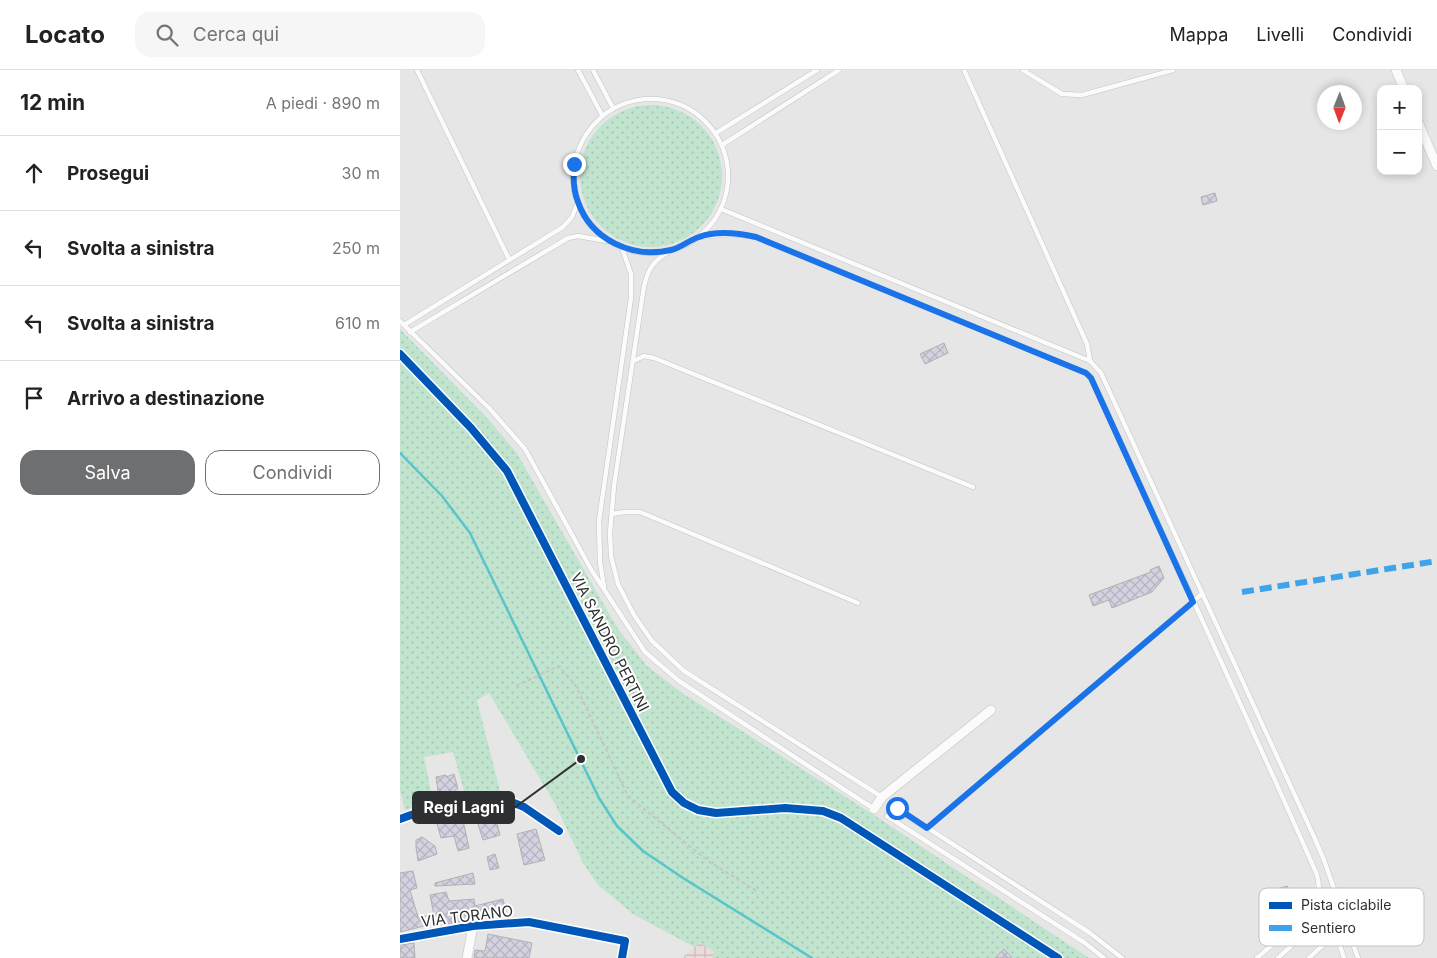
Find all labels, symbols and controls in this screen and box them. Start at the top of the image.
search box [135,12,485,57]
text: Locato [25,20,105,49]
icon: search [153,21,181,49]
text: Cerca qui [193,23,279,46]
text: Mappa [1170,24,1228,45]
text: Livelli [1256,24,1304,45]
text: Condividi [1332,24,1412,45]
north arrow [1317,85,1362,130]
map controls [1377,85,1422,175]
button: + [1377,85,1422,130]
text: 12 min [20,90,85,115]
text: A piedi · 890 m [266,93,380,113]
button: − [1377,130,1422,175]
route end [563,153,586,176]
icon: ahead [20,159,48,187]
text: Prosegui [67,162,149,185]
text: 30 m [342,163,380,183]
icon: left [20,234,48,262]
text: Svolta a sinistra [67,237,215,260]
text: 250 m [332,238,380,258]
icon: left [20,309,48,337]
text: Svolta a sinistra [67,312,215,335]
text: 610 m [335,313,380,333]
icon: arrive [20,384,48,412]
text: Arrivo a destinazione [67,387,265,410]
button: Salva [20,450,195,495]
button: Condividi [205,450,380,495]
street label: VIA SANDRO PERTINI [567,569,653,715]
callout: Regi Lagni [413,792,514,823]
text: Regi Lagni [424,797,504,817]
route start [886,797,909,820]
legend [1259,888,1424,946]
text: Pista ciclabile [1301,896,1391,913]
street label: VIA TORANO [420,901,514,931]
text: Sentiero [1301,919,1356,936]

